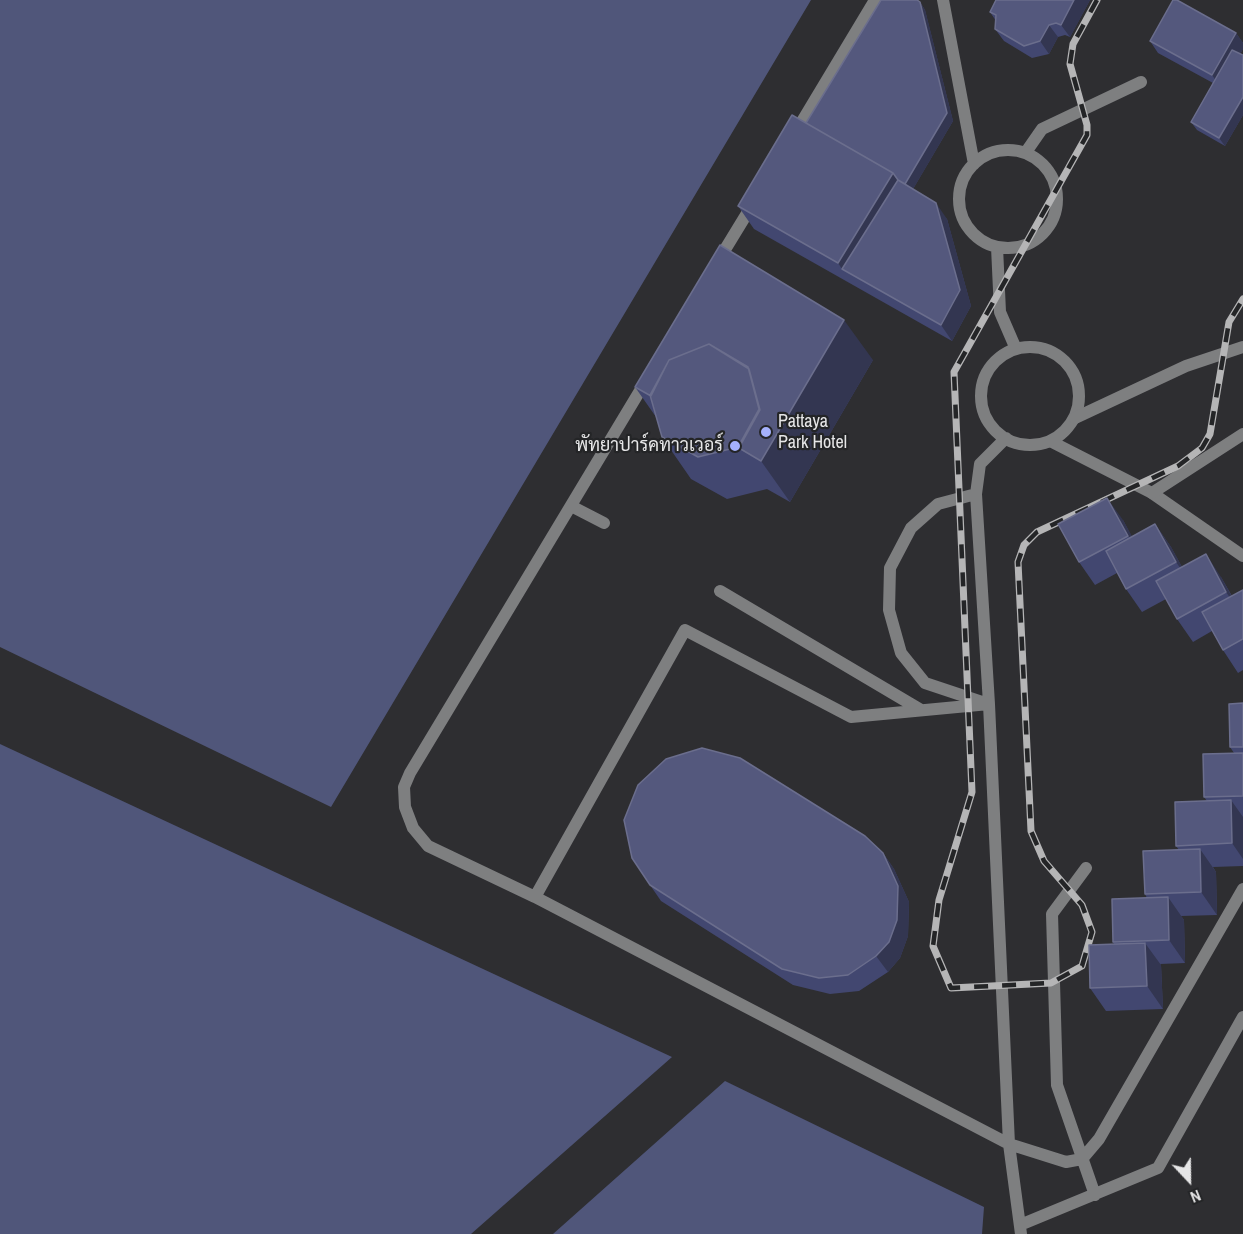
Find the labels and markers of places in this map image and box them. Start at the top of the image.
place label: Pattaya Park Hotel [778,411,847,454]
marker: Pattaya Park Hotel [759,425,773,439]
place label: พัทยาปาร์คทาวเวอร์ [575,435,723,457]
marker: พัทยาปาร์คทาวเวอร์ [728,439,742,453]

